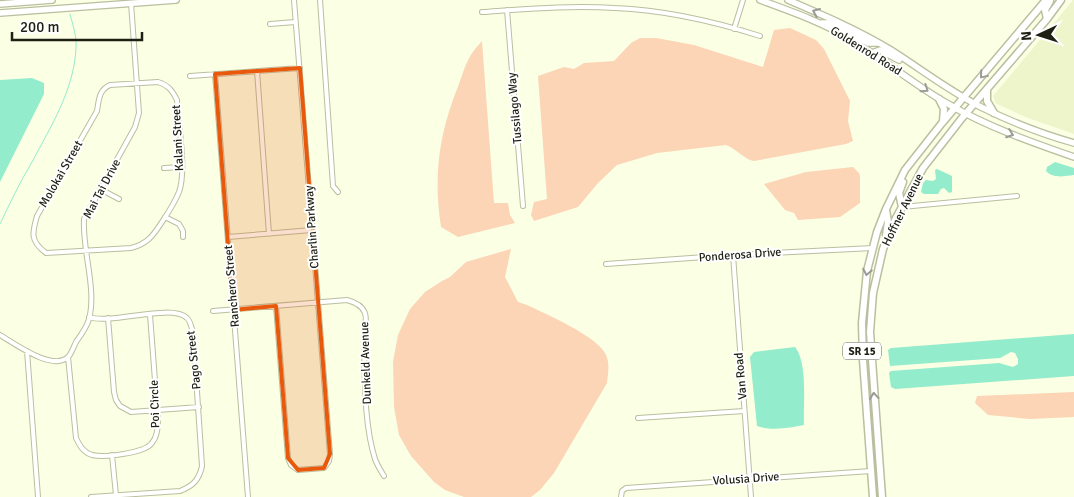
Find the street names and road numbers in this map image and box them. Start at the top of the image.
street label: Goldenrod Road [827,23,905,79]
street label: Tussilago Way [504,71,526,144]
street label: Kalani Street [169,104,187,172]
street label: Molokai Street [36,138,86,210]
street label: Mai Tai Drive [80,157,124,221]
street label: Hoffner Avenue [879,171,927,249]
street label: Charlin Parkway [302,185,322,269]
street label: Ranchero Street [221,244,243,328]
street label: Ponderosa Drive [698,245,782,265]
street label: Dunkeld Avenue [357,321,375,405]
street label: Pago Street [183,330,205,390]
road number: SR 15 [843,342,881,360]
street label: Van Road [731,352,751,400]
street label: Poi Circle [147,380,163,428]
street label: Volusia Drive [712,469,780,489]

